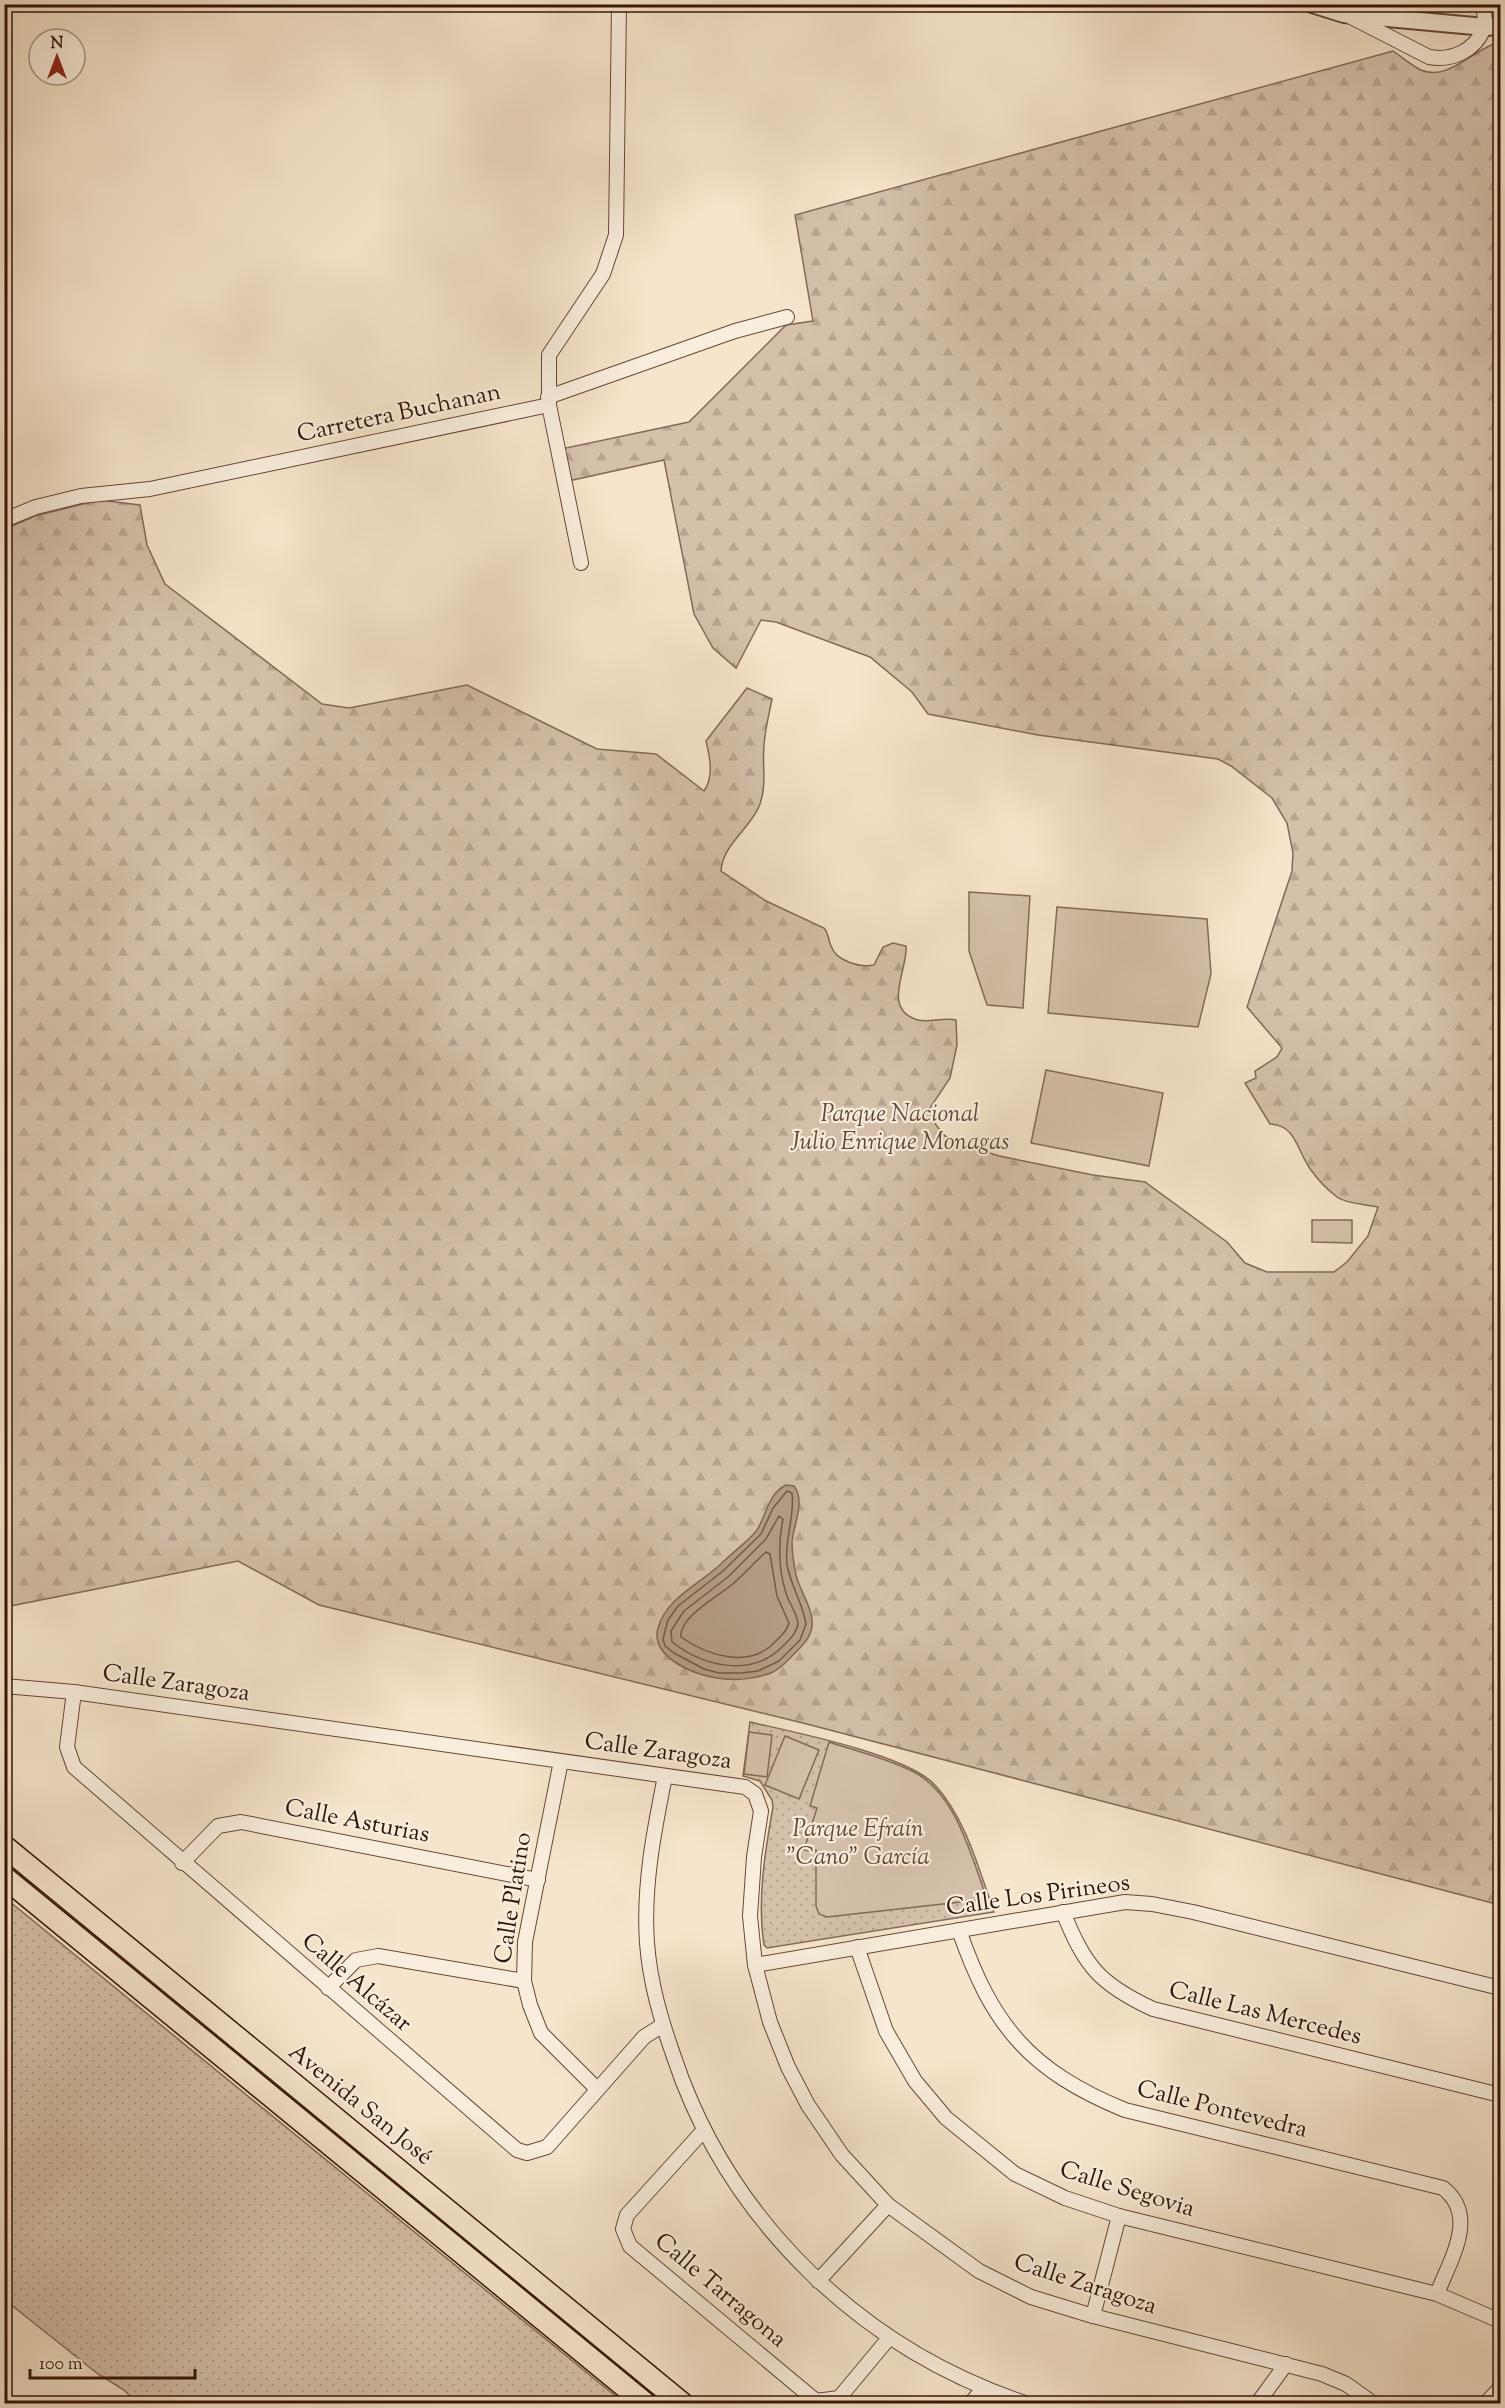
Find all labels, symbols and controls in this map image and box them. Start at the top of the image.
north arrow [27,27,87,87]
text: N [51,33,64,56]
street label: Carretera Buchanan [294,376,504,452]
park label: Parque Nacional Julio Enrique Monagas [790,1098,1009,1160]
street label: Calle Zaragoza [100,1657,252,1711]
street label: Calle Zaragoza [582,1725,734,1779]
street label: Calle Asturias [282,1791,432,1853]
park label: Parque Efraín "Cano" García [786,1813,930,1875]
street label: Calle Platino [487,1830,541,1966]
street label: Calle Los Pirineos [944,1866,1132,1926]
street label: Calle Alcázar [293,1925,419,2041]
street label: Calle Las Mercedes [1165,1974,1365,2054]
street label: Avenida San José [280,2036,440,2174]
street label: Calle Pontevedra [1133,2072,1311,2148]
street label: Calle Segovia [1055,2153,1199,2227]
street label: Calle Tarragona [646,2225,794,2357]
street label: Calle Zaragoza [1009,2246,1161,2324]
scale bar [30,2342,195,2380]
text: 100 m [39,2352,83,2378]

